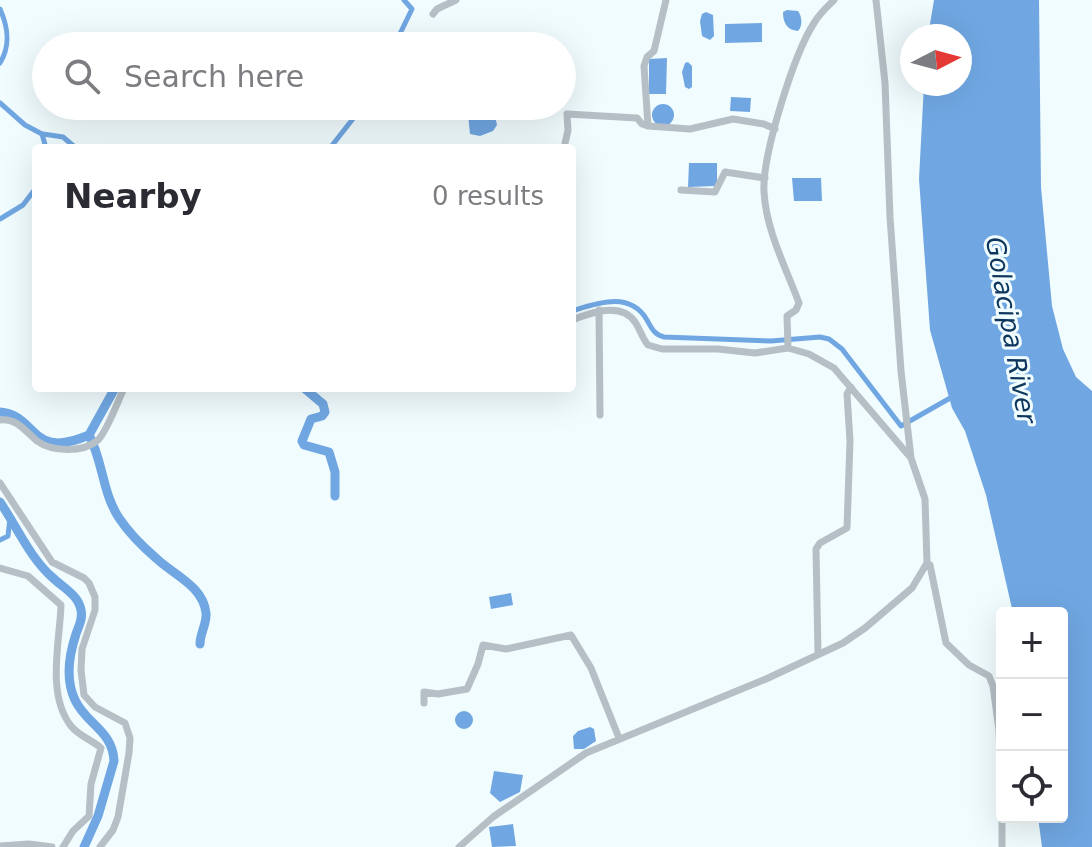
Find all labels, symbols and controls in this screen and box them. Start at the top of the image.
north arrow [900,24,972,96]
search box [32,32,576,120]
icon: search [60,54,104,98]
text: Search here [124,59,304,94]
text: Nearby [64,176,202,216]
text: 0 results [432,181,544,211]
water label: Golacipa River [980,234,1043,428]
map controls [996,607,1068,823]
button: + [996,607,1068,679]
button: − [996,679,1068,751]
button: locate [996,751,1068,823]

